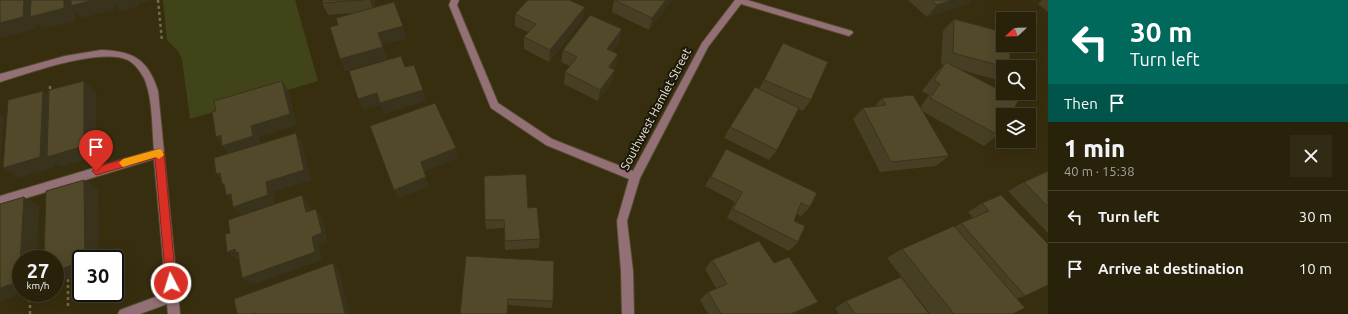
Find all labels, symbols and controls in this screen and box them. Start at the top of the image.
north arrow [996,12,1036,52]
map controls [996,12,1036,148]
icon: left [1064,16,1116,68]
text: 30 m [1130,16,1192,47]
street label: Southwest Hamlet Street [618,45,693,172]
text: Turn left [1130,49,1200,69]
button: search [996,60,1036,100]
icon: arrive [1106,92,1128,114]
text: Then [1064,95,1098,112]
button: layers [996,108,1036,148]
pin [79,130,113,171]
text: 1 min [1064,135,1125,162]
button: close [1290,135,1332,177]
icon: arrive [85,136,107,158]
text: 40 m · 15:38 [1064,164,1135,178]
icon: left [1064,206,1086,228]
text: Turn left [1098,208,1159,225]
text: 30 m [1299,208,1332,225]
speed limit sign: 30 [72,250,124,302]
icon: arrive [1064,258,1086,280]
text: 27 [27,259,49,282]
text: Arrive at destination [1098,260,1244,277]
text: 10 m [1299,260,1332,277]
position arrow [150,262,192,304]
text: km/h [26,280,50,291]

